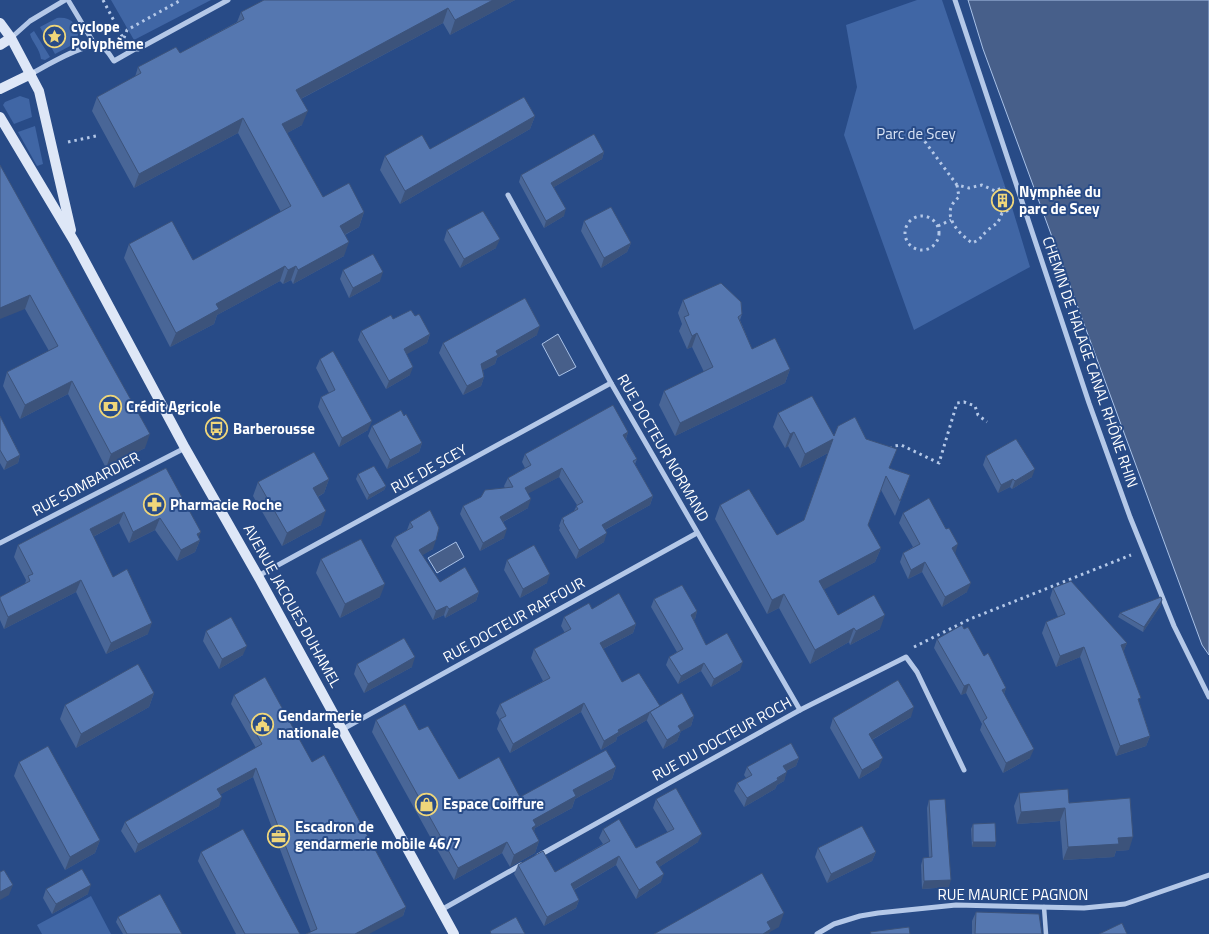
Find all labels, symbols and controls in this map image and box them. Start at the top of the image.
place label: cyclope Polyphème [71,15,144,55]
place icon: cyclope Polyphème [43,24,67,48]
park label: Parc de Scey [876,122,956,145]
place label: Nymphée du parc de Scey [1019,180,1101,220]
building icon: Nymphée du parc de Scey [991,189,1015,213]
street label: CHEMIN DE HALAGE CANAL RHÔNE RHIN [1037,233,1144,491]
street label: RUE DOCTEUR NORMAND [612,370,715,526]
bank icon: Crédit Agricole [98,395,122,419]
place label: Crédit Agricole [126,395,221,418]
bus stop icon: Barberousse [205,417,229,441]
place label: Barberousse [233,417,315,440]
street label: RUE DE SCEY [386,438,471,499]
street label: RUE SOMBARDIER [28,445,144,522]
pharmacy icon: Pharmacie Roche [142,493,166,517]
place label: Pharmacie Roche [170,493,282,516]
street label: AVENUE JACQUES DUHAMEL [238,520,347,692]
street label: RUE DOCTEUR RAFFOUR [439,571,589,668]
street label: RUE DU DOCTEUR ROCH [648,691,796,787]
place label: Gendarmerie nationale [278,704,362,744]
public building icon: Gendarmerie nationale [250,713,274,737]
shop icon: Espace Coiffure [415,792,439,816]
place label: Espace Coiffure [443,792,544,815]
place label: Escadron de gendarmerie mobile 46/7 [295,815,461,855]
office icon: Escadron de gendarmerie mobile 46/7 [267,824,291,848]
street label: RUE MAURICE PAGNON [938,883,1088,906]

